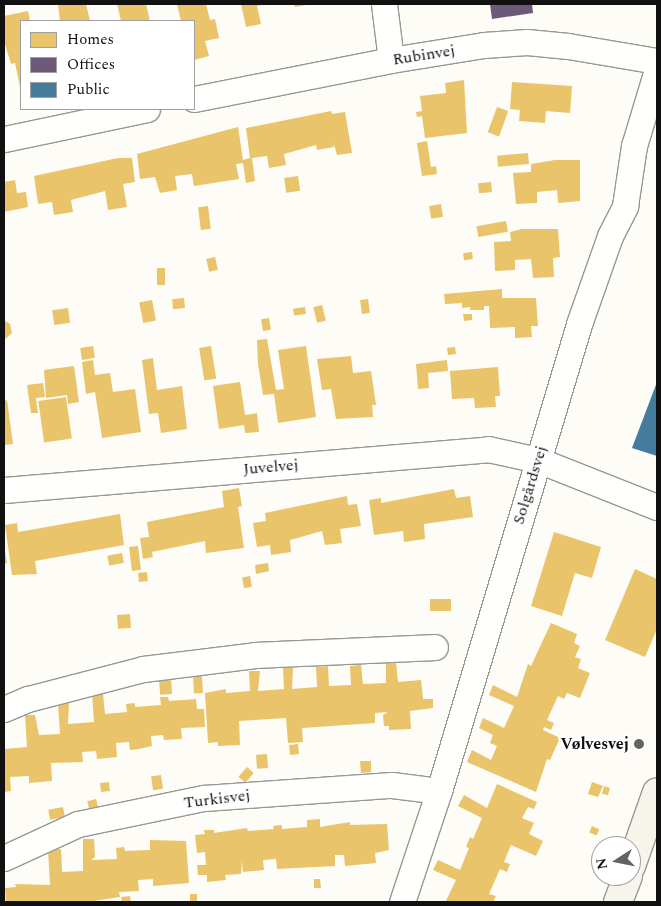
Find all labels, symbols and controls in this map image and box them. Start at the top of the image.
legend [20,20,195,110]
text: Homes [67,28,114,51]
street label: Rubinvej [391,41,457,69]
text: Offices [67,53,115,76]
text: Public [67,78,110,101]
street label: Solgårdsvej [509,443,551,527]
street label: Juvelvej [242,455,300,479]
place label: Vølvesvej [560,734,629,754]
marker: Vølvesvej [633,738,645,750]
street label: Turkisvej [183,785,251,813]
north arrow [591,836,641,886]
text: N [590,856,613,871]

